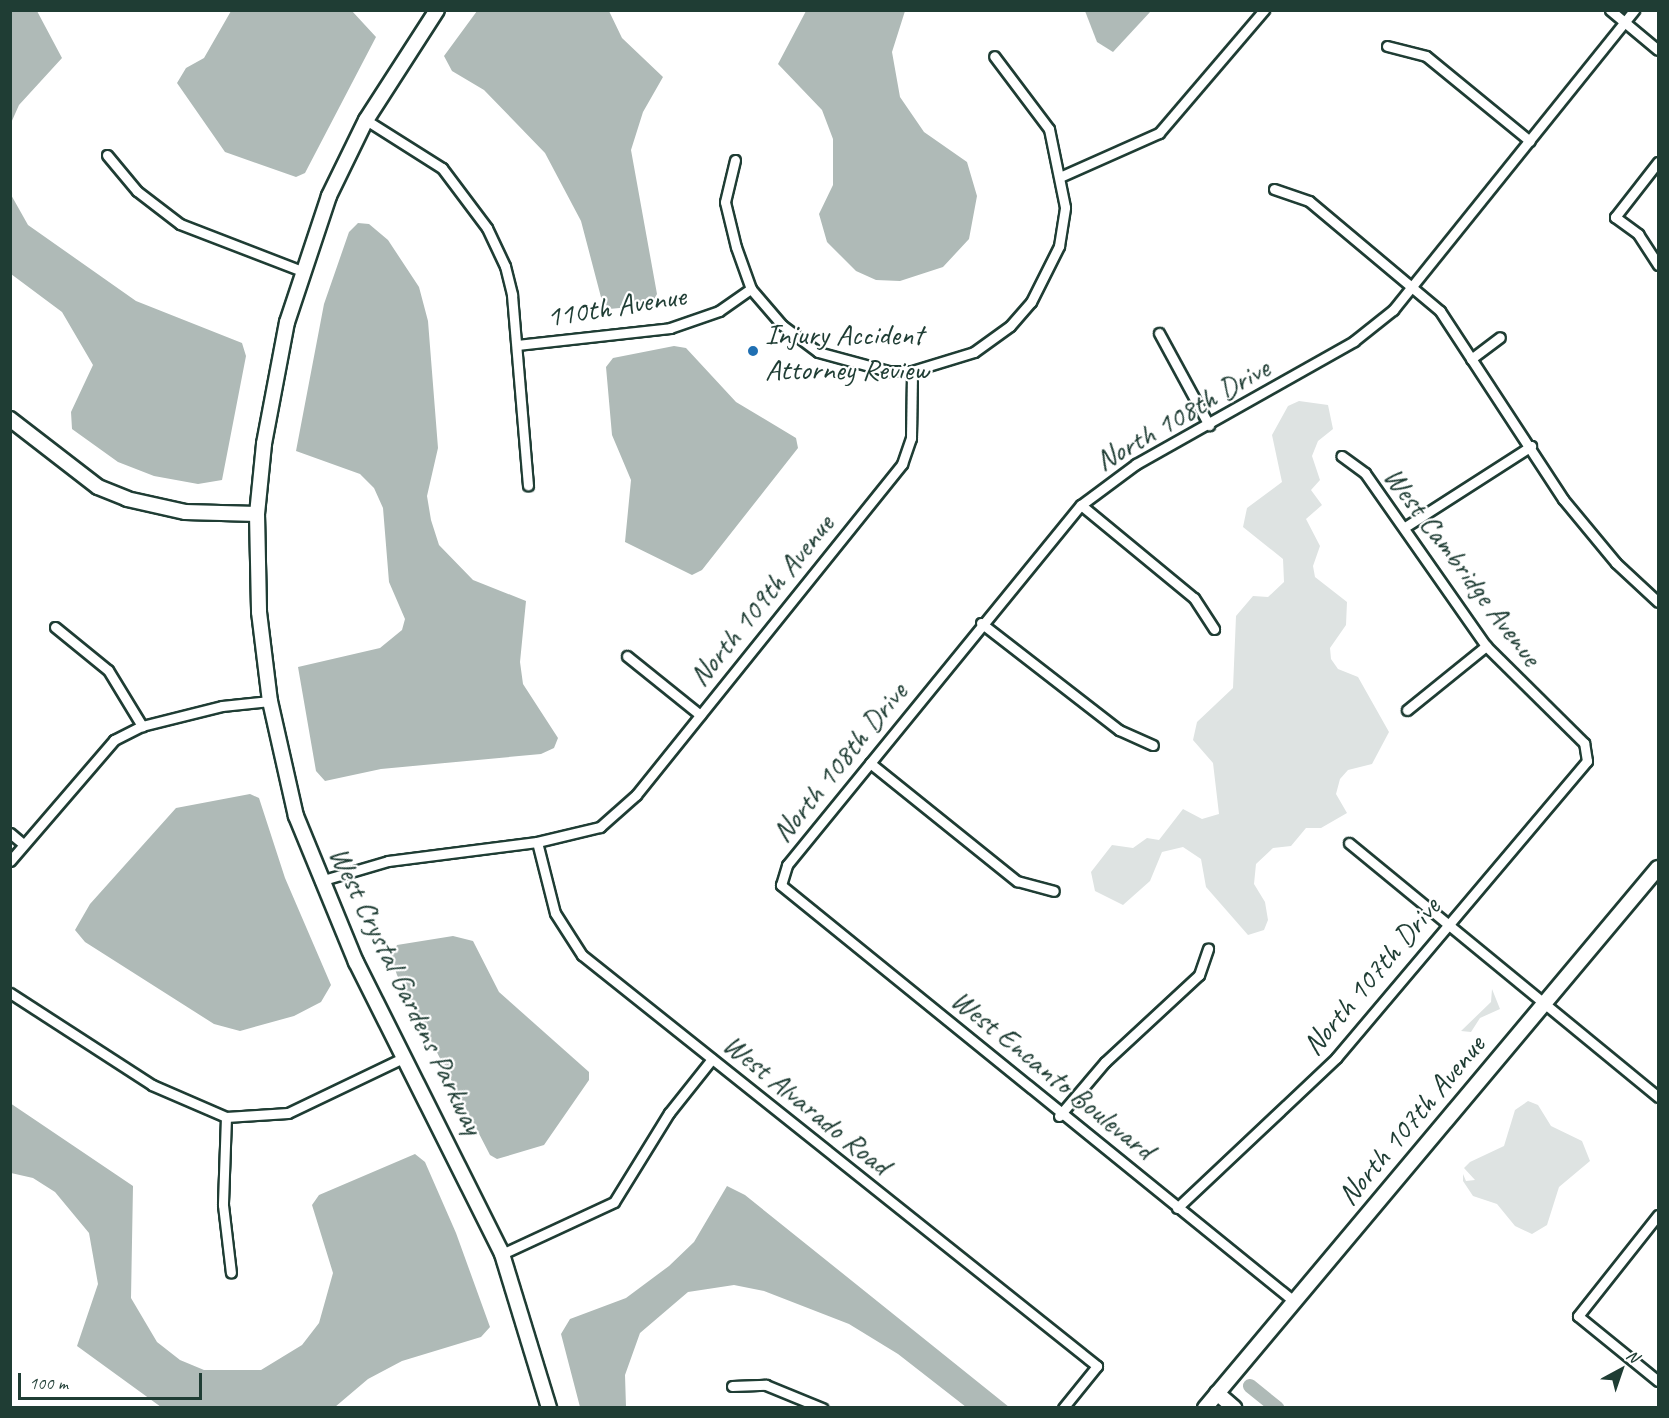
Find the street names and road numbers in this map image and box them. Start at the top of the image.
street label: 110th Avenue [544,277,688,335]
street label: North 108th Drive [1088,350,1276,478]
street label: West Cambridge Avenue [1376,459,1550,673]
street label: North 109th Avenue [681,507,841,693]
street label: North 108th Drive [764,675,914,849]
street label: West Crystal Gardens Parkway [322,840,492,1140]
street label: North 107th Drive [1294,890,1448,1062]
street label: West Encanto Boulevard [944,981,1162,1167]
street label: West Alvarado Road [716,1026,898,1182]
street label: North 107th Avenue [1330,1028,1492,1212]

